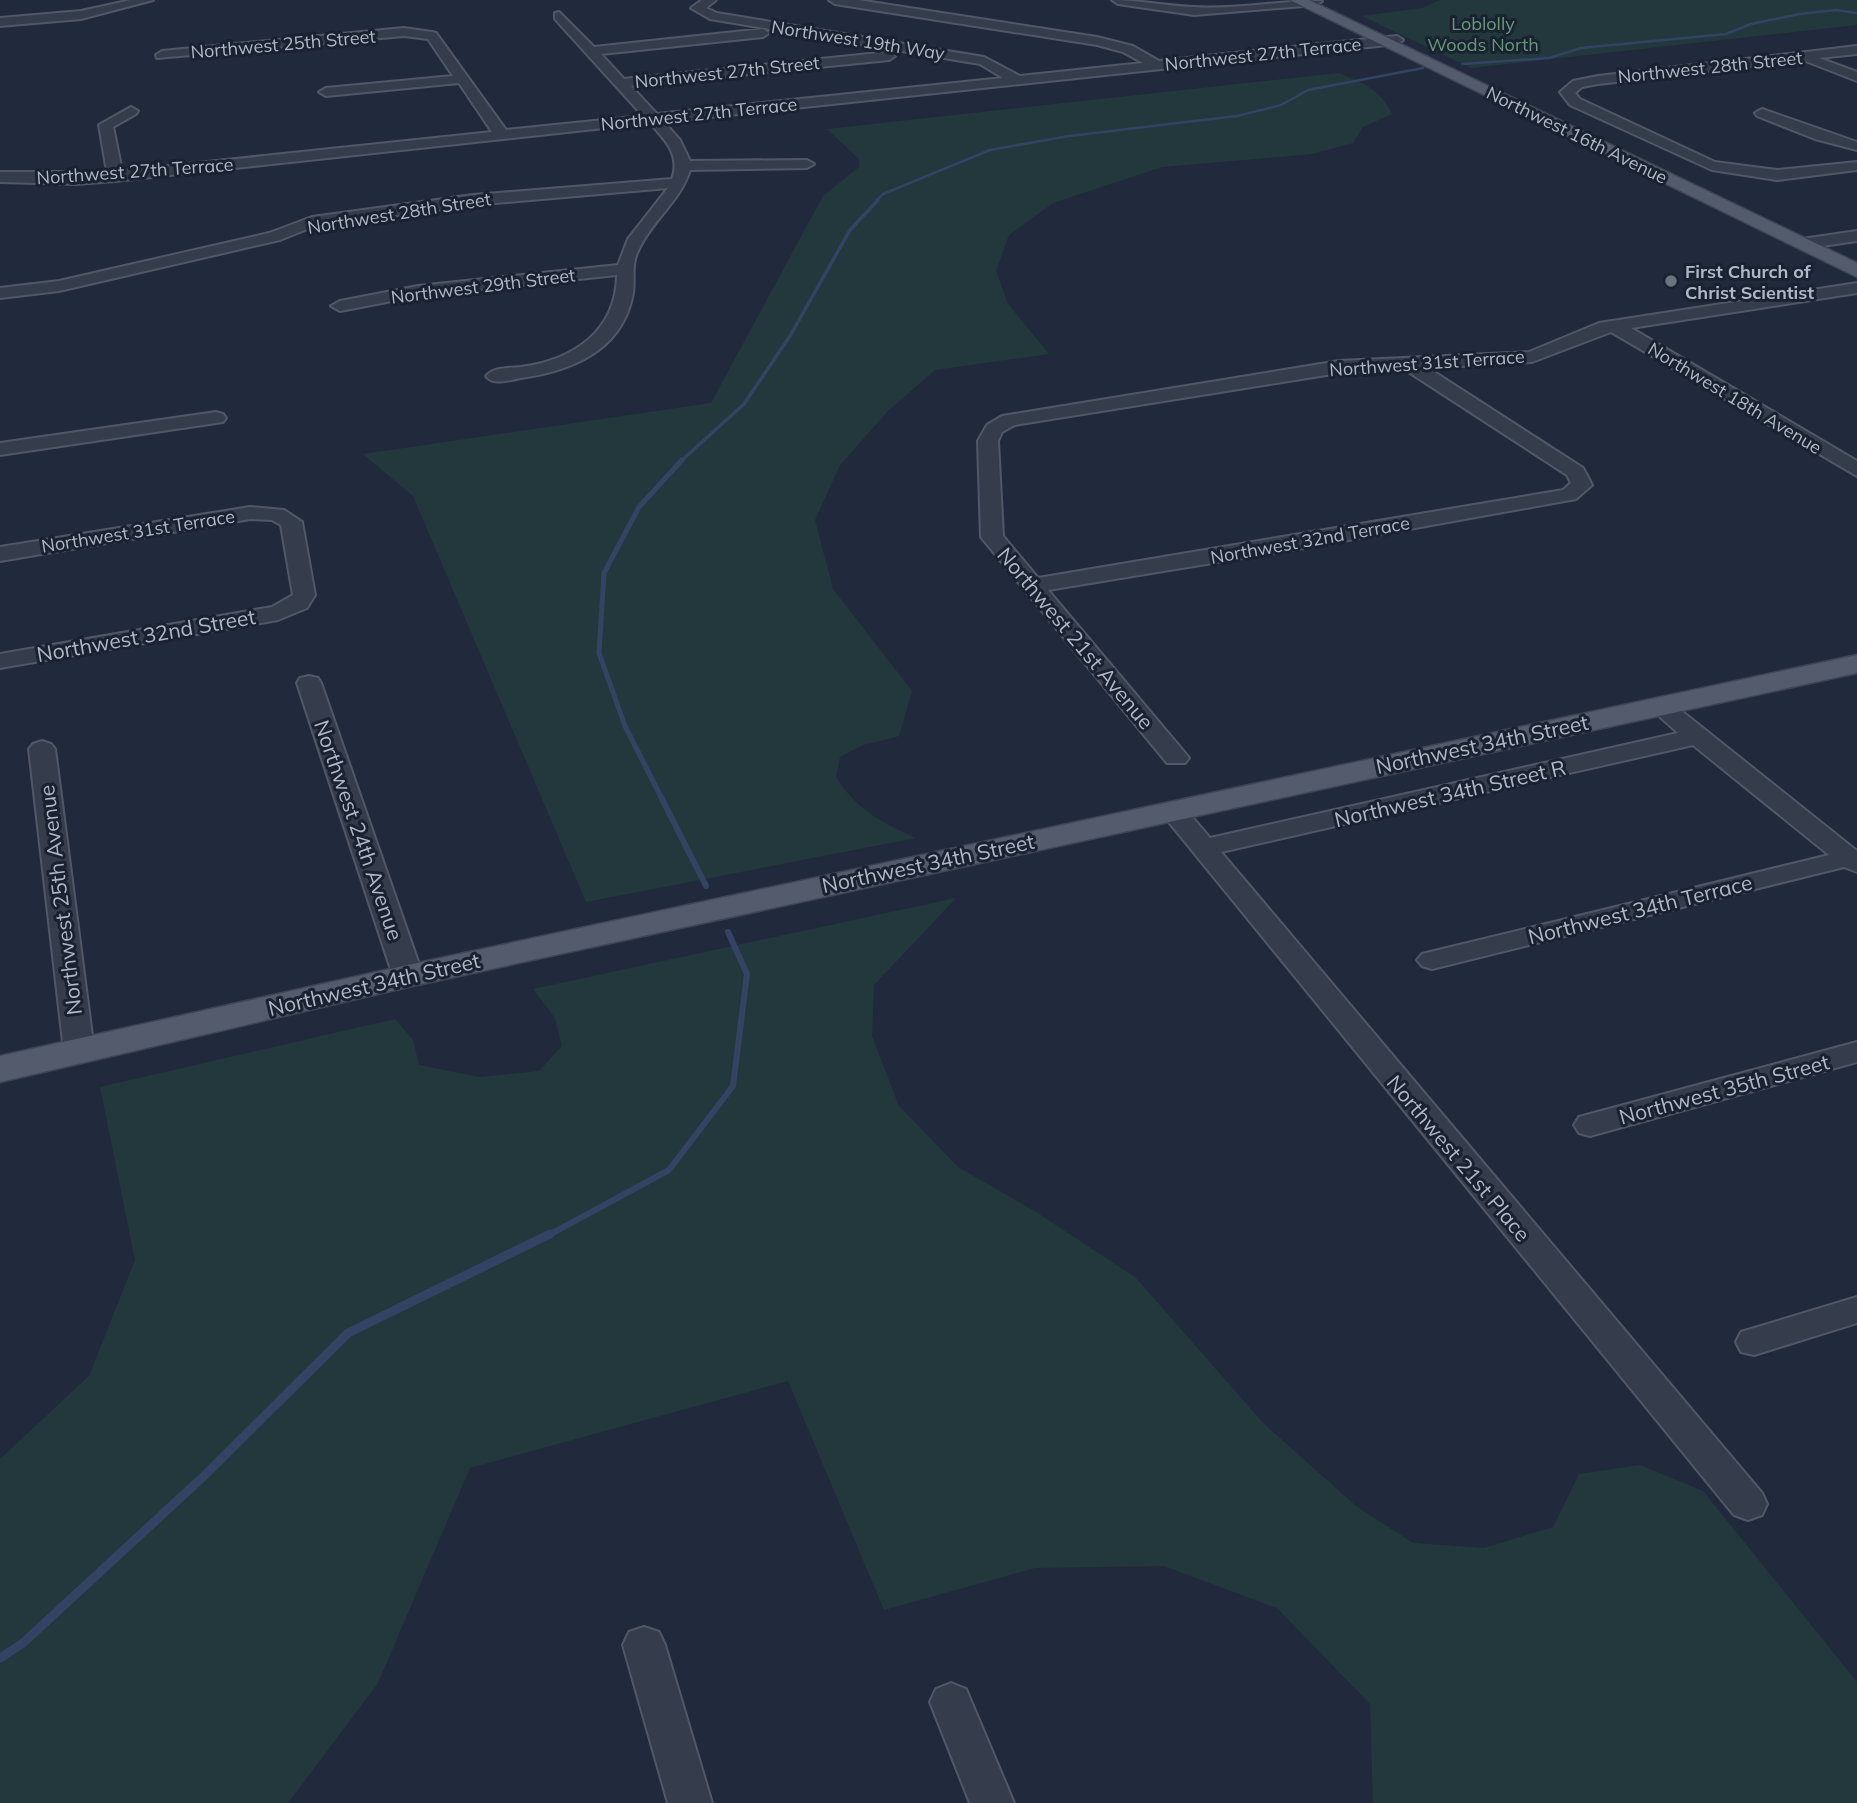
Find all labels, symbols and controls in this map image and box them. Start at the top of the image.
park label: Loblolly Woods North [1427,12,1539,56]
street label: Northwest 19th Way [770,15,947,65]
street label: Northwest 25th Street [190,24,376,64]
street label: Northwest 27th Terrace [1164,32,1362,76]
street label: Northwest 28th Street [1617,46,1803,88]
street label: Northwest 27th Street [634,51,820,93]
street label: Northwest 16th Avenue [1483,81,1671,189]
street label: Northwest 27th Terrace [600,92,798,136]
street label: Northwest 27th Terrace [36,153,234,189]
street label: Northwest 28th Street [306,187,492,239]
place label: First Church of Christ Scientist [1685,260,1814,304]
street label: Northwest 29th Street [390,263,576,309]
marker: First Church of Christ Scientist [1663,273,1679,289]
street label: Northwest 18th Avenue [1644,337,1826,459]
street label: Northwest 31st Terrace [1329,345,1525,381]
street label: Northwest 31st Terrace [40,504,236,558]
street label: Northwest 32nd Terrace [1209,511,1411,569]
street label: Northwest 21st Avenue [992,542,1160,734]
street label: Northwest 32nd Street [35,603,257,667]
street label: Northwest 34th Street [1373,709,1591,779]
street label: Northwest 24th Avenue [309,716,409,944]
street label: Northwest 34th Street R [1332,754,1568,832]
street label: Northwest 25th Avenue [33,783,87,1017]
street label: Northwest 34th Street [819,828,1037,898]
street label: Northwest 34th Terrace [1525,869,1755,949]
street label: Northwest 34th Street [266,947,482,1021]
street label: Northwest 35th Street [1616,1048,1832,1130]
street label: Northwest 21st Place [1382,1069,1536,1247]

